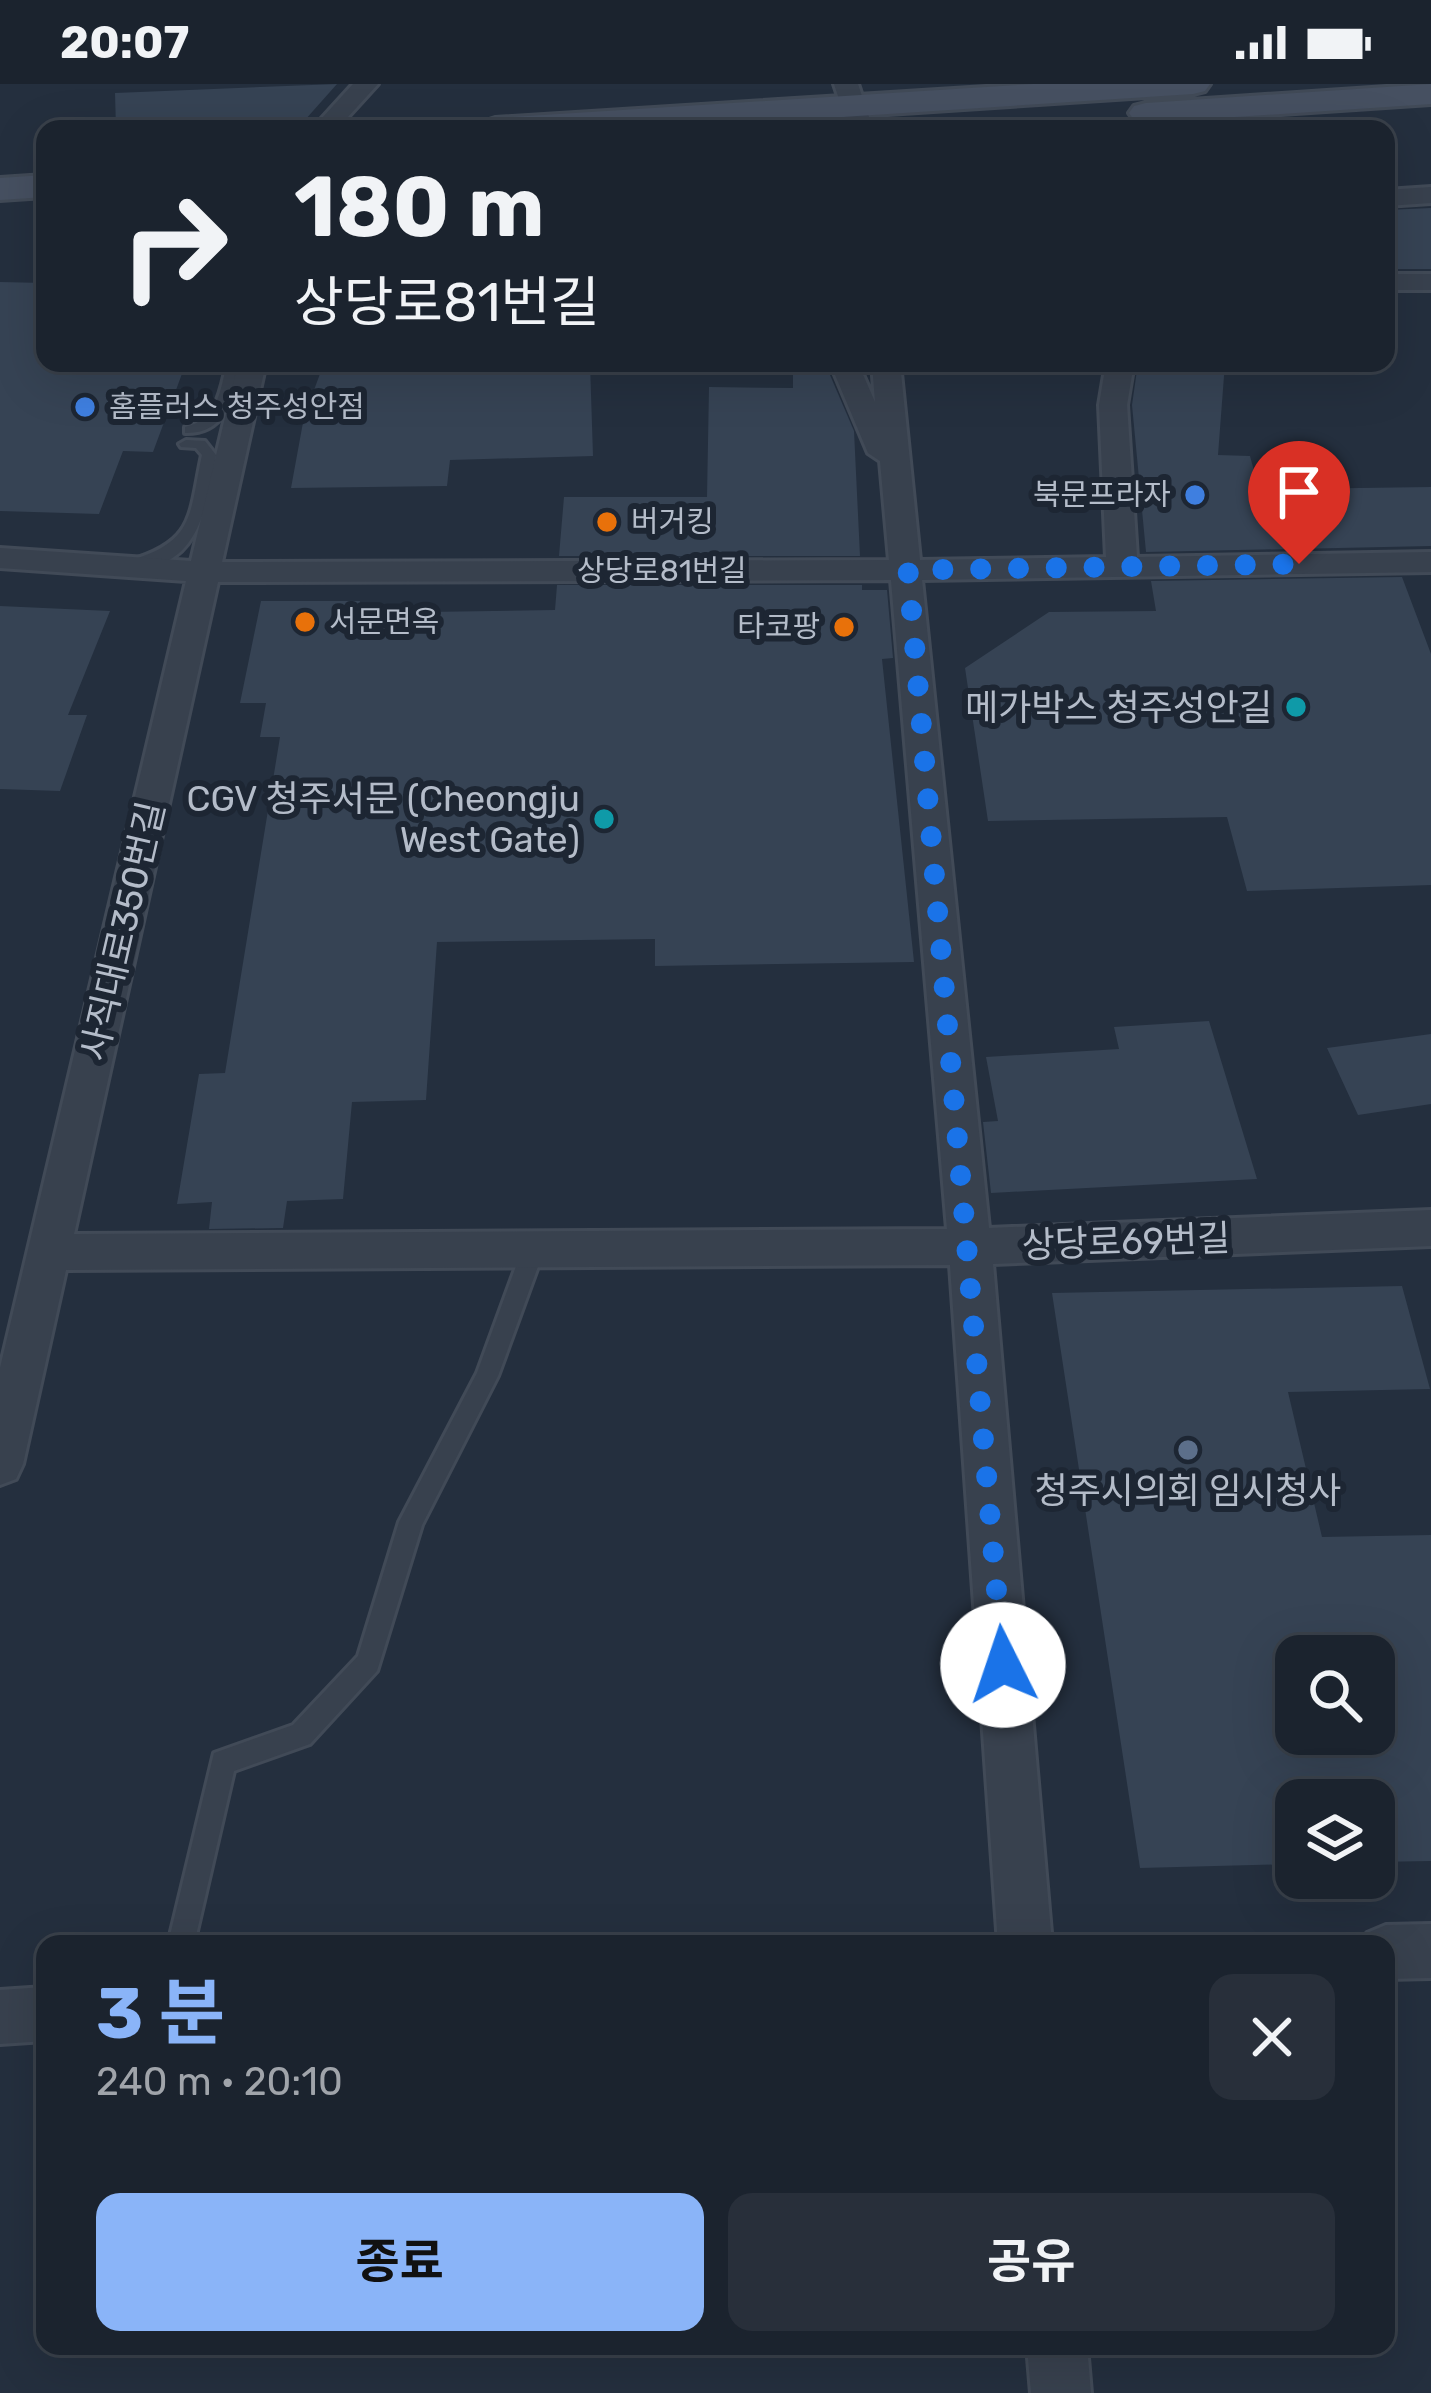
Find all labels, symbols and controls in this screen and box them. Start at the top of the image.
text: 20:07 [60,16,189,69]
text: 180 m [294,157,545,257]
icon: right [96,168,252,324]
text: 상당로81번길 [294,271,600,335]
place label: 홈플러스 청주성안점 [109,389,365,425]
marker: 홈플러스 청주성안점 [72,394,98,420]
pin [1248,441,1350,564]
icon: arrive [1266,459,1332,525]
place label: 북문프라자 [1033,477,1171,513]
marker: 북문프라자 [1182,482,1208,508]
place label: 버거킹 [631,504,714,540]
marker: 버거킹 [594,509,620,535]
street label: 상당로81번길 [577,553,747,589]
place label: 서문면옥 [329,604,439,640]
marker: 서문면옥 [292,609,318,635]
place label: 타코팡 [737,609,820,645]
marker: 타코팡 [831,614,857,640]
place label: 메가박스 청주성안길 [965,686,1272,729]
marker: 메가박스 청주성안길 [1283,694,1309,720]
place label: CGV 청주서문 (Cheongju West Gate) [186,777,580,861]
street label: 사직대로350번길 [72,797,173,1065]
marker: CGV 청주서문 (Cheongju West Gate) [591,806,617,832]
street label: 상당로69번길 [1021,1216,1231,1267]
marker: 청주시의회 임시청사 [1175,1437,1201,1463]
place label: 청주시의회 임시청사 [1035,1469,1341,1512]
position arrow [940,1602,1066,1728]
map controls [1275,1635,1395,1899]
button: search [1275,1635,1395,1755]
button: layers [1275,1779,1395,1899]
text: 3 분 [96,1971,225,2056]
button: close [1209,1974,1335,2100]
text: 240 m · 20:10 [96,2059,343,2105]
button: 종료 [96,2193,704,2331]
button: 공유 [728,2193,1335,2331]

